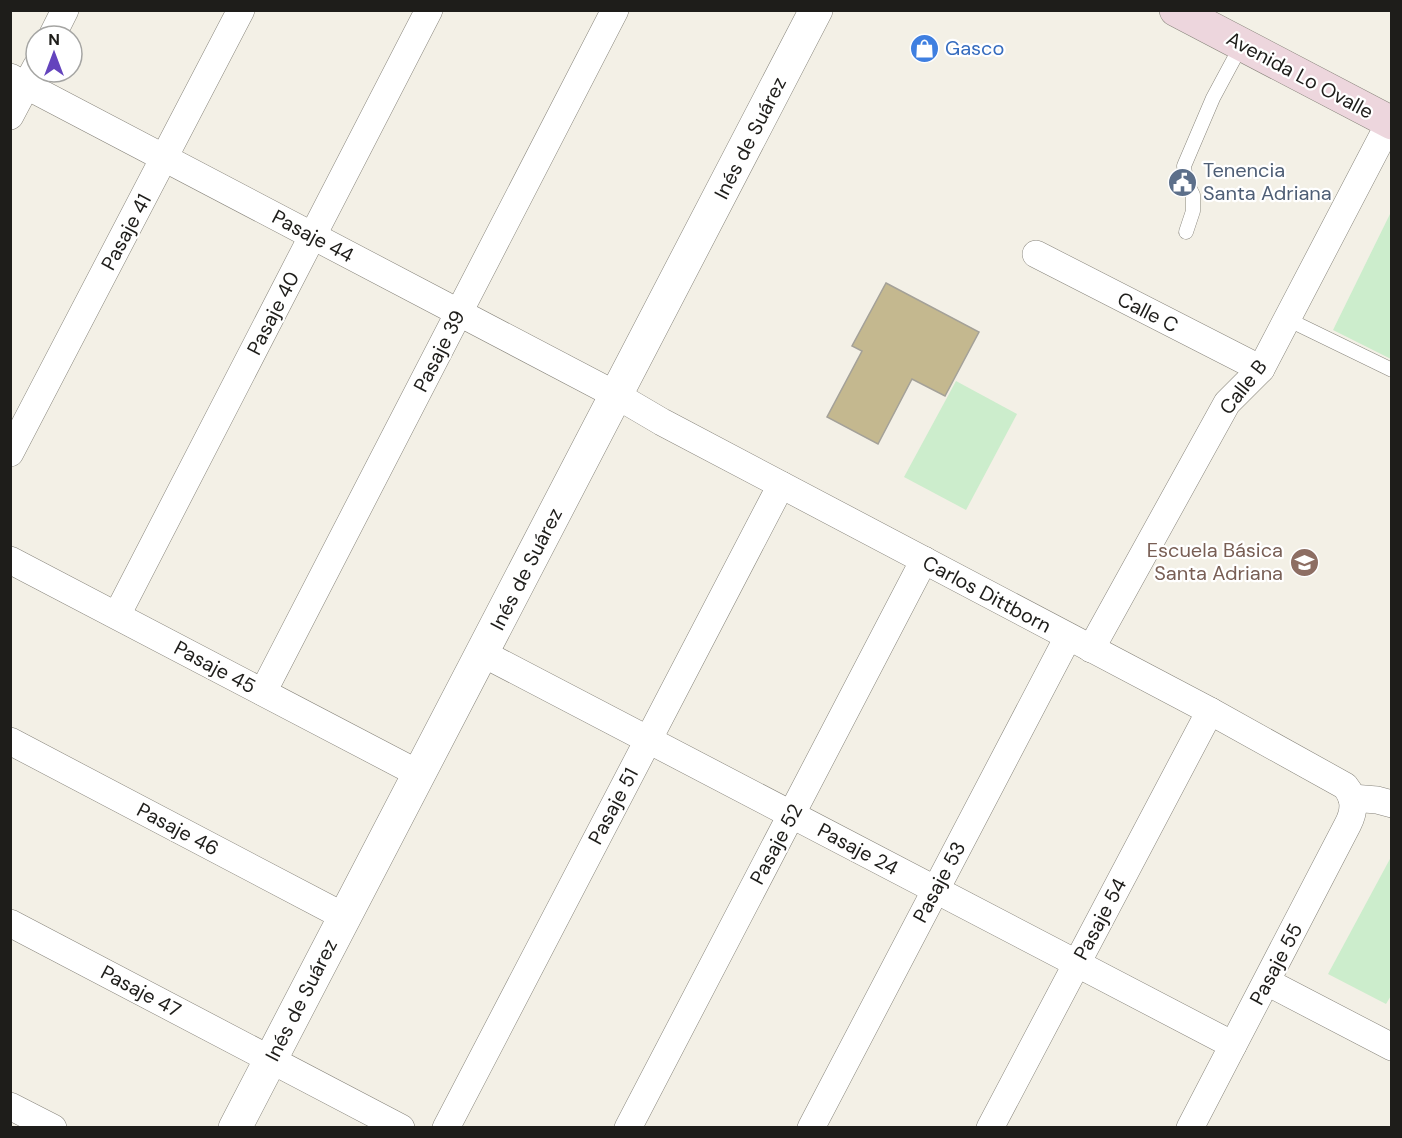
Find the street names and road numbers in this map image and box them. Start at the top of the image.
street label: Avenida Lo Ovalle [1222,25,1378,125]
street label: Inés de Suárez [708,73,792,203]
street label: Pasaje 41 [95,189,157,275]
street label: Pasaje 44 [268,204,358,268]
street label: Pasaje 40 [241,267,305,359]
street label: Calle C [1113,286,1183,338]
street label: Pasaje 39 [407,306,471,396]
street label: Calle B [1213,354,1273,420]
street label: Inés de Suárez [484,504,568,634]
street label: Carlos Dittborn [918,549,1056,639]
street label: Pasaje 45 [170,635,260,699]
street label: Pasaje 51 [582,763,644,849]
street label: Pasaje 46 [133,797,223,861]
street label: Pasaje 52 [744,799,808,889]
street label: Pasaje 24 [813,817,903,881]
street label: Pasaje 53 [907,837,971,927]
street label: Pasaje 54 [1068,874,1132,964]
street label: Pasaje 55 [1244,919,1308,1009]
street label: Inés de Suárez [259,935,343,1065]
street label: Pasaje 47 [96,959,186,1023]

